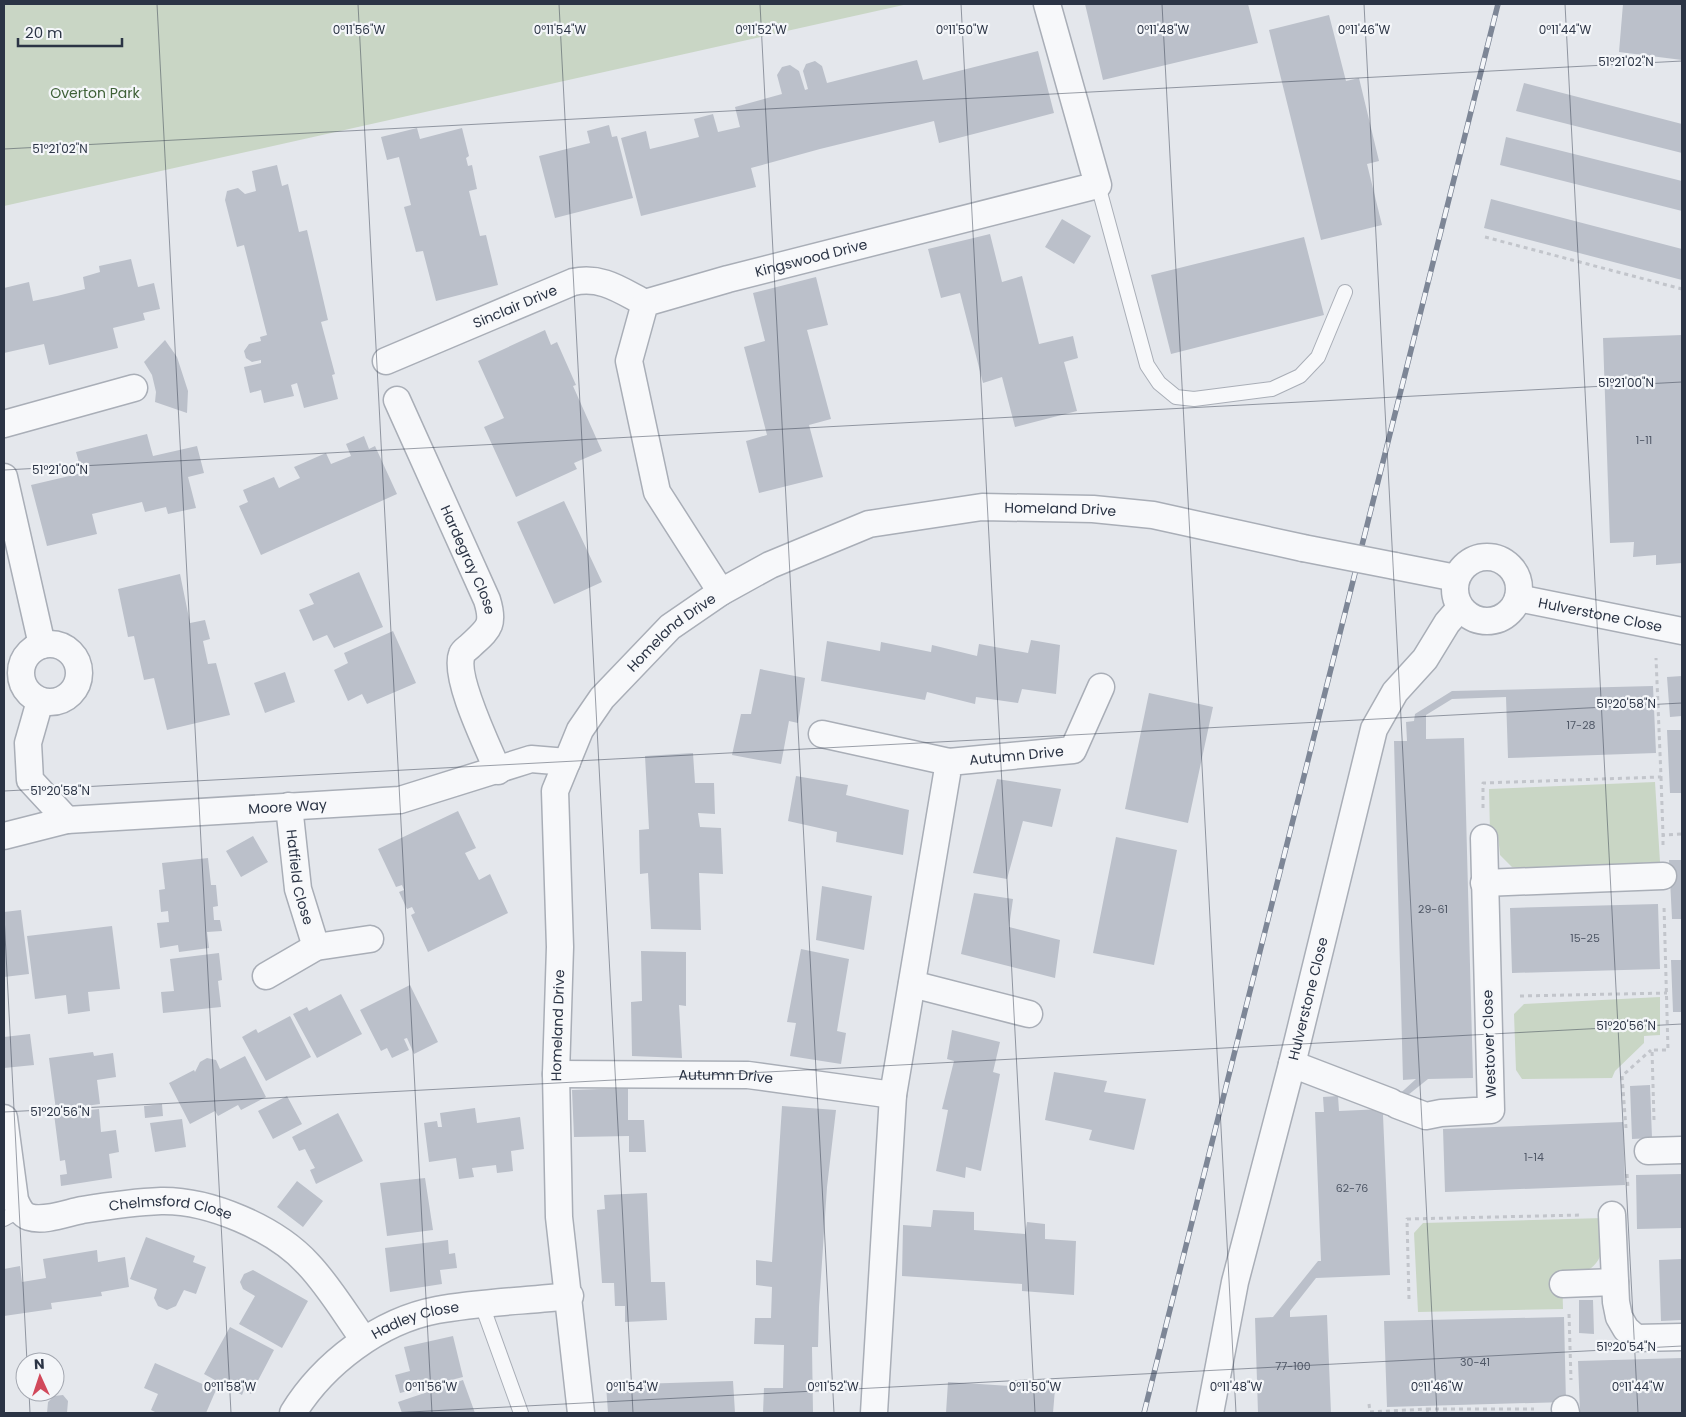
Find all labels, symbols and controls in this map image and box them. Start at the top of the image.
scale bar [18,15,121,47]
text: 0°11'56"W [333,21,385,38]
text: 0°11'54"W [534,21,586,38]
text: 0°11'52"W [735,21,787,38]
text: 0°11'50"W [936,21,988,38]
text: 0°11'48"W [1137,21,1189,38]
text: 0°11'46"W [1338,21,1390,38]
text: 0°11'44"W [1539,21,1591,38]
text: 20 m [25,22,63,43]
text: 51°21'02"N [1598,53,1654,70]
park label: Overton Park [50,83,141,103]
text: 51°21'02"N [32,140,88,157]
street label: Kingswood Drive [753,234,870,282]
street label: Sinclair Drive [470,280,560,333]
text: 51°21'00"N [1598,374,1654,391]
house number: 1-11 [1636,432,1652,448]
text: 51°21'00"N [32,461,88,478]
street label: Homeland Drive [1004,497,1117,521]
street label: Hardegray Close [436,502,500,616]
street label: Homeland Drive [622,588,720,676]
street label: Hulverstone Close [1537,592,1664,637]
text: 51°20'58"N [1596,695,1656,712]
house number: 17-28 [1567,717,1595,733]
street label: Autumn Drive [968,741,1065,770]
text: 51°20'58"N [30,782,90,799]
street label: Moore Way [248,794,328,819]
street label: Hatfield Close [282,828,319,928]
house number: 29-61 [1418,901,1448,917]
house number: 15-25 [1570,930,1600,946]
street label: Hulverstone Close [1283,935,1333,1062]
street label: Homeland Drive [546,969,569,1081]
street label: Westover Close [1477,989,1501,1099]
text: 51°20'56"N [1596,1017,1656,1034]
street label: Autumn Drive [679,1065,775,1088]
text: 51°20'56"N [30,1103,90,1120]
house number: 1-14 [1524,1149,1544,1165]
house number: 62-76 [1336,1180,1368,1196]
street label: Chelmsford Close [107,1191,235,1225]
street label: Hadley Close [368,1297,461,1344]
text: 51°20'54"N [1596,1338,1656,1355]
north arrow [15,1352,65,1402]
text: N [34,1354,45,1374]
house number: 30-41 [1460,1354,1490,1370]
house number: 77-100 [1275,1358,1311,1374]
text: 0°11'58"W [204,1378,256,1395]
text: 0°11'56"W [405,1378,457,1395]
text: 0°11'54"W [606,1378,658,1395]
text: 0°11'52"W [807,1378,859,1395]
text: 0°11'50"W [1009,1378,1061,1395]
text: 0°11'48"W [1210,1378,1262,1395]
text: 0°11'46"W [1411,1378,1463,1395]
text: 0°11'44"W [1612,1378,1664,1395]

